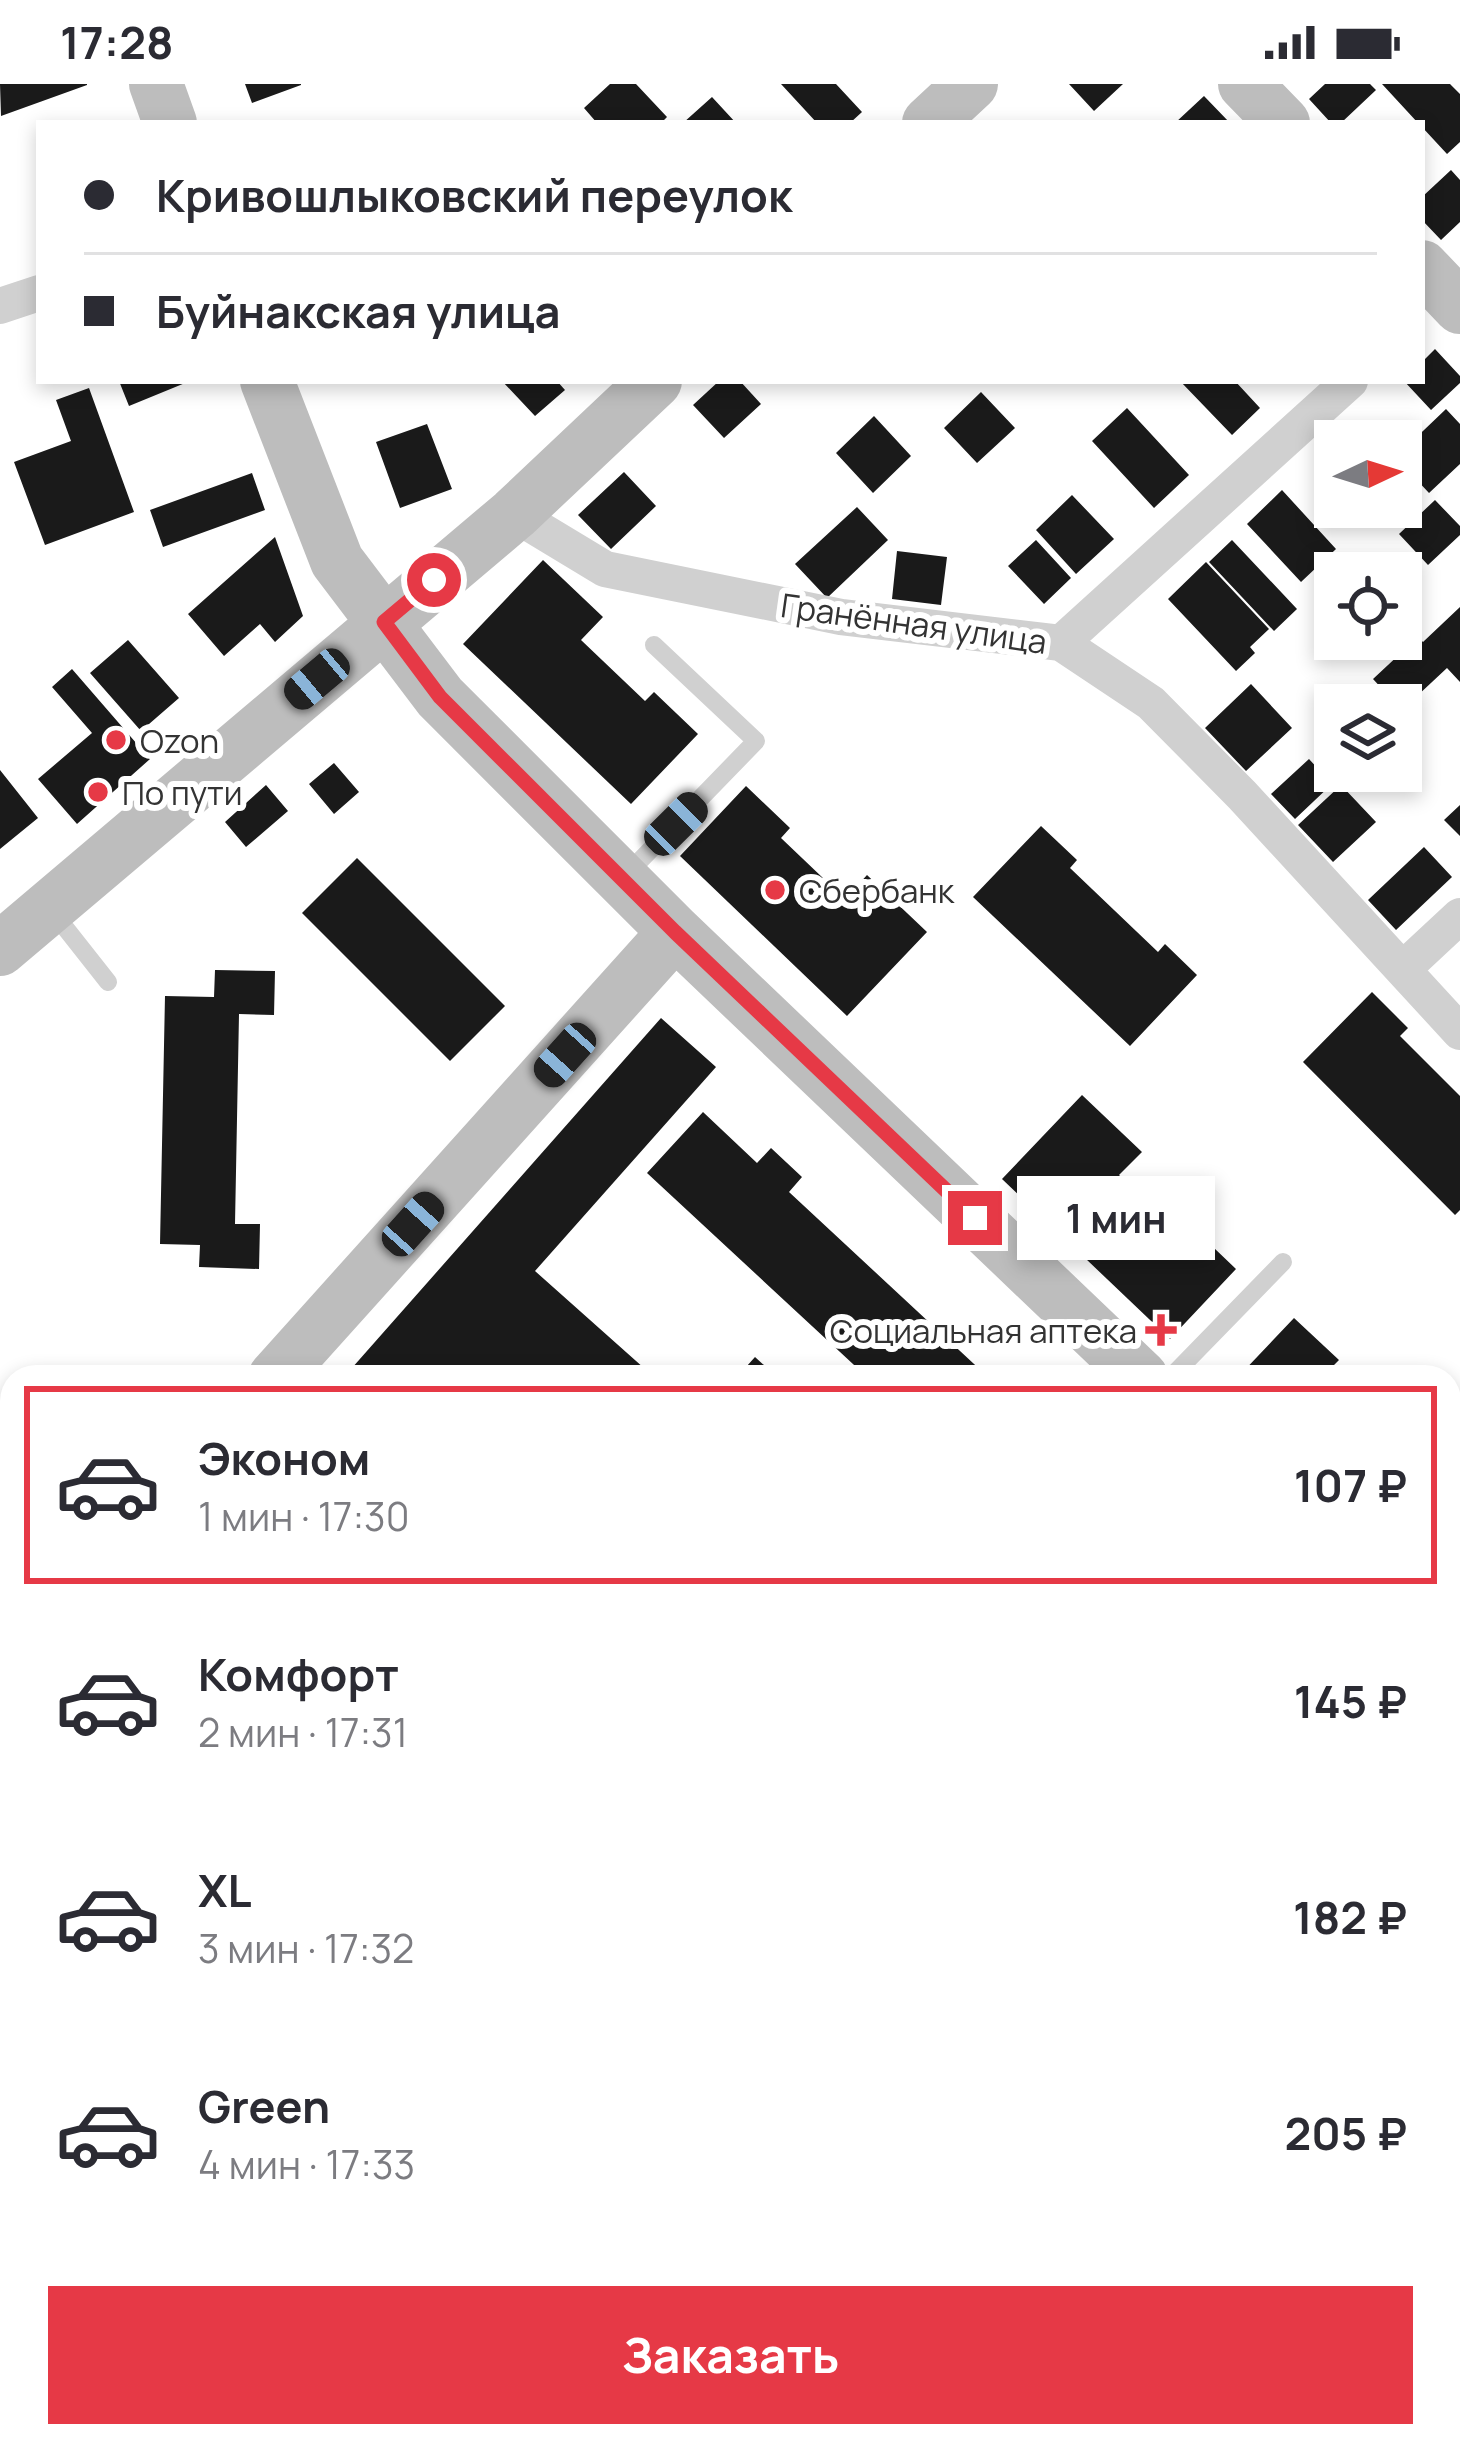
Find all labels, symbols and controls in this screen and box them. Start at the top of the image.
text: 17:28 [60,11,174,73]
text: Кривошлыковский переулок [156,164,792,226]
text: Буйнакская улица [156,280,560,342]
north arrow [1314,420,1422,528]
map controls [1314,420,1422,792]
button: locate [1314,552,1422,660]
route start [407,553,461,607]
street label: Гранённая улица [778,582,1050,664]
car [278,642,356,716]
button: layers [1314,684,1422,792]
place label: Ozon [140,718,219,763]
marker: Ozon [103,727,129,753]
place label: По пути [122,770,243,815]
marker: По пути [85,779,111,805]
car [638,786,714,862]
place label: Сбербанк [799,868,956,913]
marker: Сбербанк [762,877,788,903]
car [528,1016,602,1094]
callout: 1 мин [1017,1176,1215,1260]
car [376,1185,450,1263]
route end [948,1191,1002,1245]
text: 1 мин [1065,1191,1167,1245]
place label: Социальная аптека [830,1308,1137,1353]
marker: Социальная аптека [1148,1317,1174,1343]
text: Эконом [198,1427,370,1489]
icon: car [54,1431,162,1539]
text: 107 ₽ [1294,1454,1407,1516]
text: 1 мин · 17:30 [198,1489,409,1543]
text: Комфорт [198,1643,399,1705]
icon: car [54,1647,162,1755]
text: 145 ₽ [1294,1670,1407,1732]
text: 2 мин · 17:31 [198,1705,408,1759]
text: XL [198,1859,252,1921]
icon: car [54,1863,162,1971]
text: 182 ₽ [1293,1886,1407,1948]
text: 3 мин · 17:32 [198,1921,414,1975]
text: Green [198,2075,330,2137]
icon: car [54,2079,162,2187]
text: 205 ₽ [1284,2102,1407,2164]
text: 4 мин · 17:33 [198,2137,415,2191]
button: Заказать [48,2286,1413,2424]

